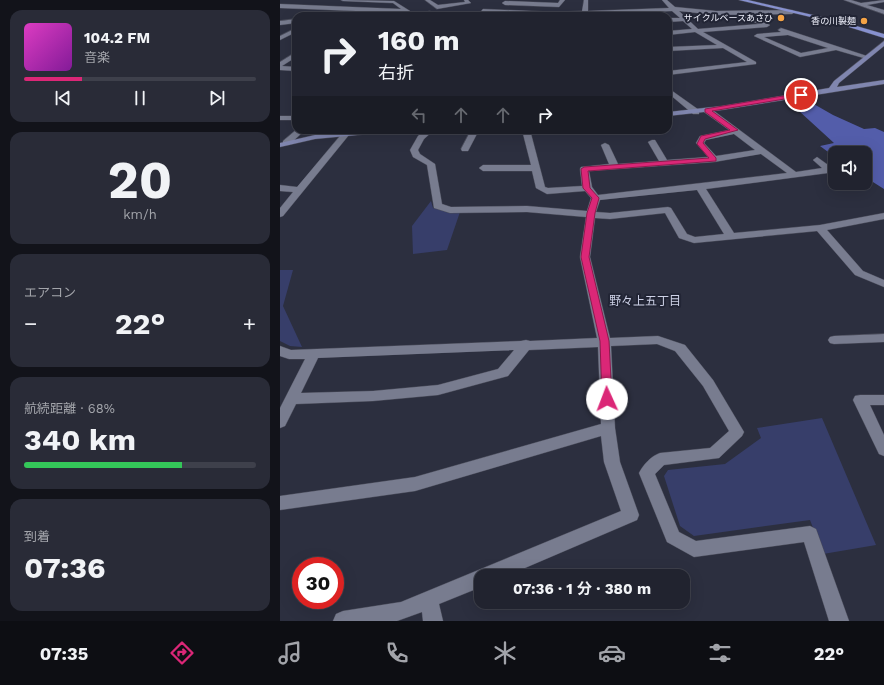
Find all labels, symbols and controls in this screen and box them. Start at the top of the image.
place label: サイクルベースあさひ [684,13,773,23]
marker: サイクルベースあさひ [776,13,786,23]
place label: 香の川製麺 [811,16,856,26]
marker: 香の川製麺 [859,16,869,26]
text: 160 m [378,24,460,57]
icon: right [312,28,364,80]
text: 104.2 FM [84,29,150,47]
text: 音楽 [84,50,110,65]
text: 右折 [378,62,414,83]
pin [784,78,818,112]
icon: arrive [790,84,812,106]
icon: previous [52,87,74,109]
icon: pause [129,87,151,109]
icon: next [206,87,228,109]
icon: left [408,104,430,126]
icon: ahead [450,104,472,126]
icon: ahead [492,104,514,126]
icon: right [534,104,556,126]
map controls [828,146,872,190]
button: sound [828,146,872,190]
text: 20 [108,150,172,211]
text: km/h [123,207,157,222]
text: エアコン [24,285,76,300]
district label: 野々上五丁目 [609,294,681,308]
text: 22° [115,306,165,341]
text: − [24,311,37,336]
text: + [243,311,256,336]
position arrow [586,378,628,420]
text: 航続距離 · 68% [24,401,115,416]
text: 340 km [24,422,136,457]
text: 到着 [24,529,50,544]
text: 07:36 [24,550,106,585]
speed limit sign: 30 [292,557,344,609]
text: 07:36 · 1 分 · 380 m [513,580,651,598]
icon: directions [168,639,196,667]
icon: music [276,639,304,667]
icon: phone [383,639,411,667]
icon: climate [491,639,519,667]
icon: car [598,639,626,667]
icon: filters [706,639,734,667]
text: 07:35 [40,643,88,664]
text: 22° [814,643,844,664]

